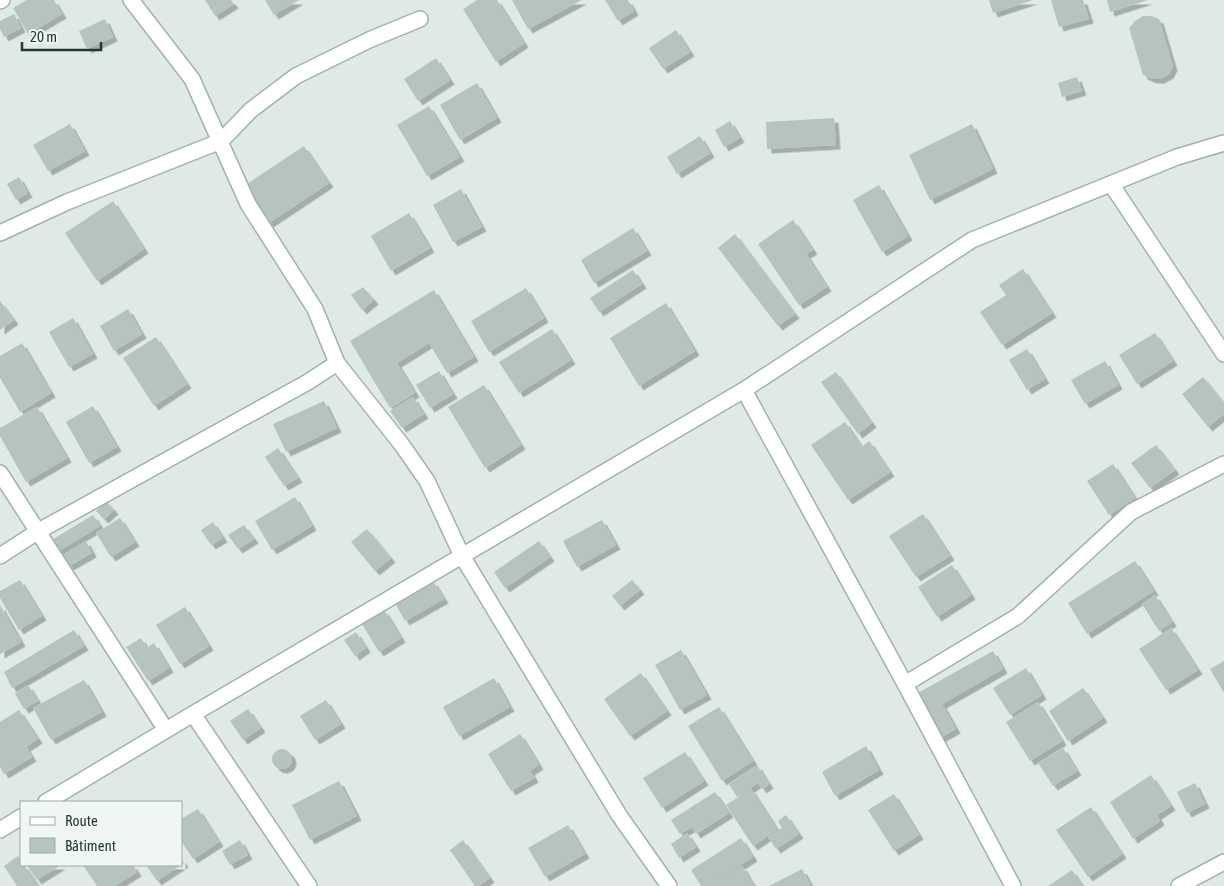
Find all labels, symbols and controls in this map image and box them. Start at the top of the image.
scale bar [22,20,101,52]
text: 20 m [30,28,57,45]
legend [20,801,182,866]
text: Route [65,812,98,829]
text: Bâtiment [65,837,116,854]

